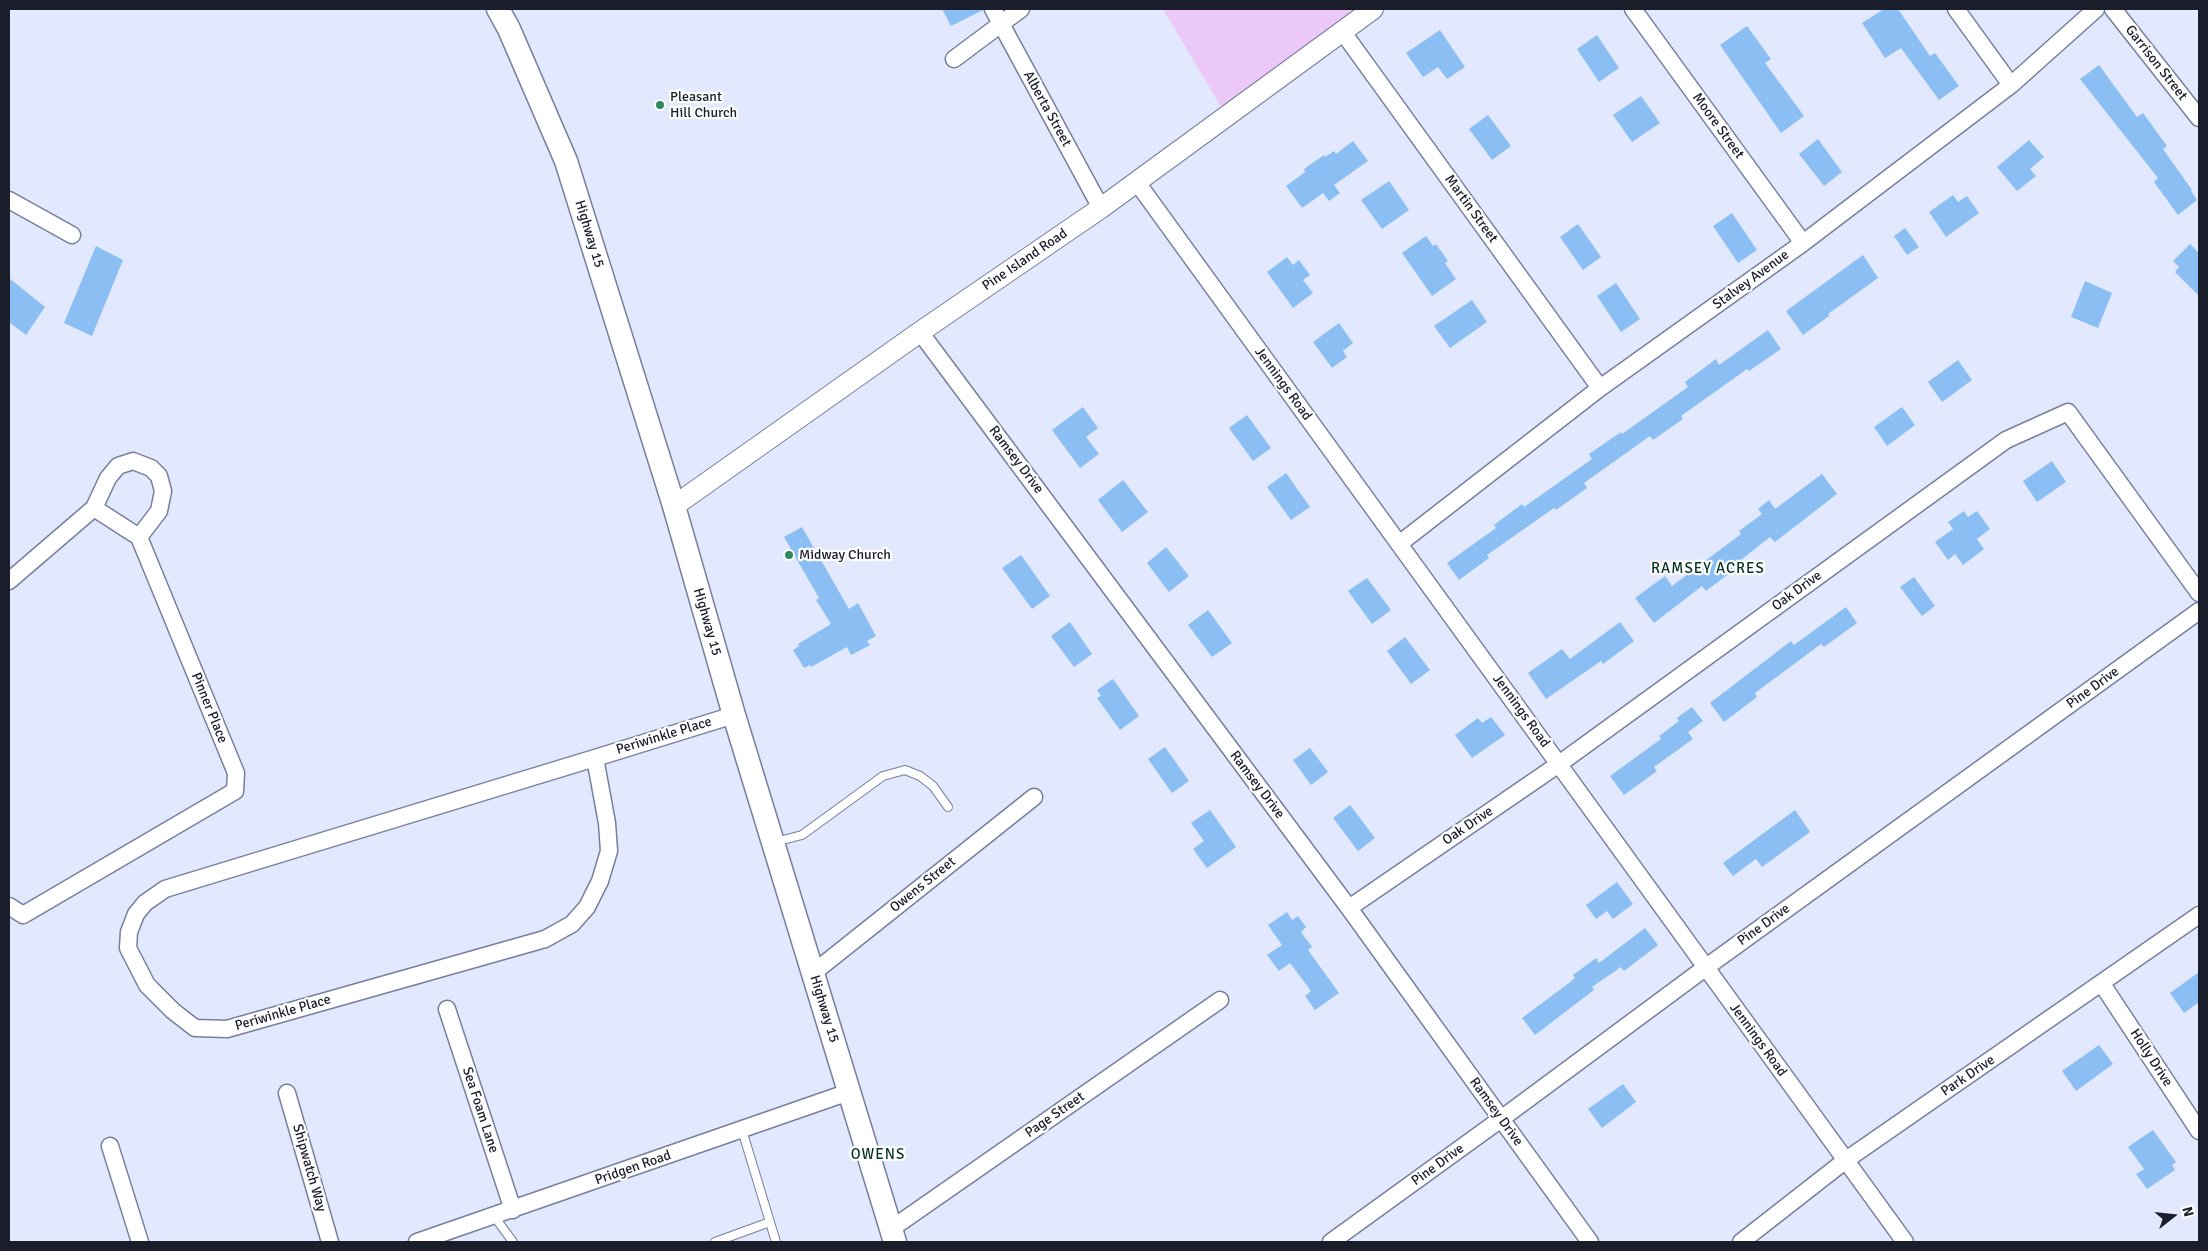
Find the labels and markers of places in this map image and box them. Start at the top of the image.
place label: Pleasant Hill Church [670,89,737,121]
marker: Pleasant Hill Church [654,99,666,111]
place label: Midway Church [799,547,891,563]
marker: Midway Church [783,549,795,561]

